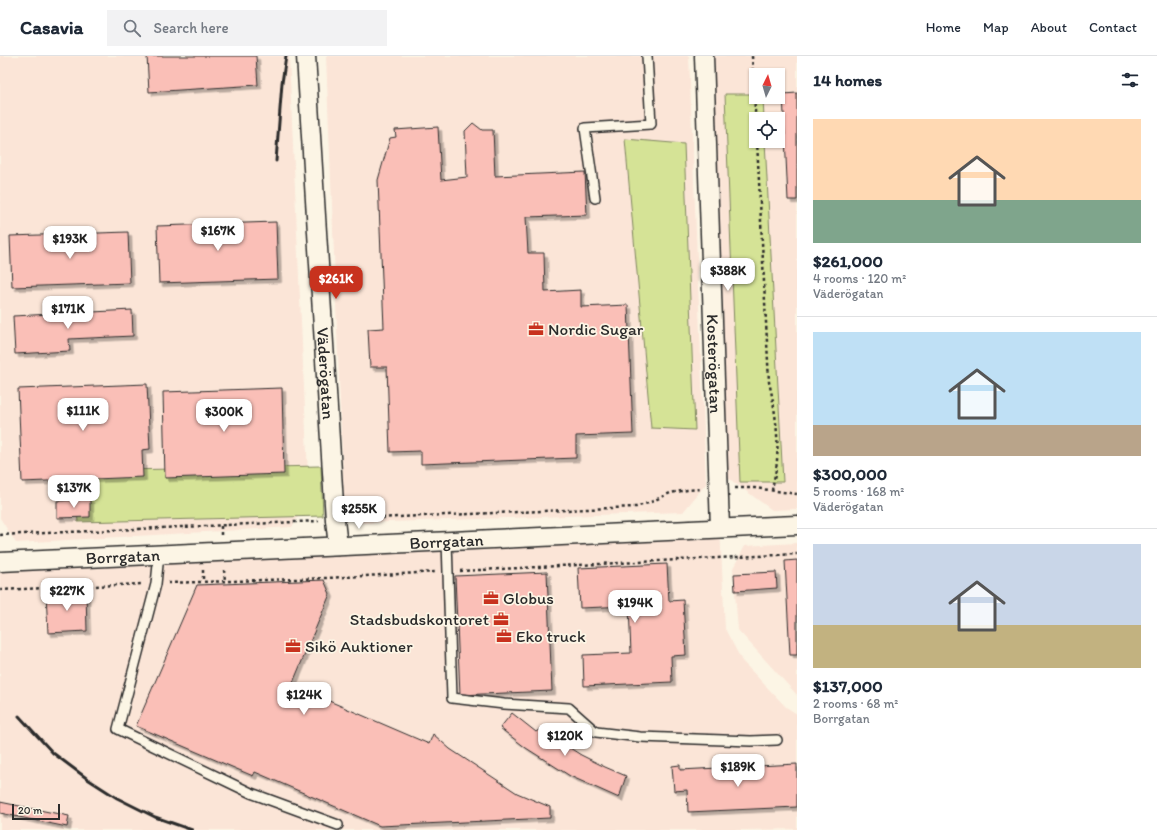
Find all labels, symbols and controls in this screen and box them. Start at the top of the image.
search box [107,10,387,46]
text: Casavia [20,16,83,39]
icon: search [121,17,143,39]
text: Search here [153,19,229,37]
text: Home [926,19,961,36]
text: Map [983,19,1009,36]
text: About [1031,19,1067,36]
text: Contact [1089,19,1137,36]
north arrow [749,68,785,104]
map controls [749,68,785,148]
icon: filters [1119,69,1141,91]
text: 14 homes [813,70,882,90]
button: locate [749,112,785,148]
icon: home [941,145,1013,217]
pin: $167K [190,218,246,252]
text: $167K [201,223,235,238]
pin: $193K [42,226,98,260]
text: $193K [53,231,87,246]
text: $261,000 [813,251,883,271]
pin: $388K [700,258,756,292]
text: $388K [710,263,746,278]
pin: $261K [308,266,364,300]
text: $261K [319,271,353,286]
text: 4 rooms · 120 m² [813,271,906,286]
text: Väderögatan [813,286,883,301]
pin: $171K [40,296,96,330]
text: $171K [51,301,85,316]
street label: Kosterögatan [703,314,726,414]
place label: Nordic Sugar [548,319,644,339]
office icon: Nordic Sugar [527,320,545,338]
street label: Väderögatan [313,327,339,420]
icon: home [941,358,1013,430]
pin: $111K [55,398,111,432]
pin: $300K [196,399,252,433]
text: $111K [67,403,100,418]
text: $300K [205,404,243,419]
text: $300,000 [813,464,887,484]
pin: $137K [46,475,102,509]
text: $137K [57,480,91,495]
text: 5 rooms · 168 m² [813,484,904,499]
pin: $255K [331,496,387,530]
text: Väderögatan [813,499,883,514]
text: $255K [341,501,377,516]
street label: Borrgatan [409,530,484,553]
street label: Borrgatan [85,545,160,568]
icon: home [941,570,1013,642]
pin: $227K [39,578,95,612]
text: $227K [49,583,85,598]
place label: Globus [503,588,554,608]
office icon: Globus [482,589,500,607]
pin: $194K [607,590,663,624]
text: $194K [617,595,653,610]
place label: Stadsbudskontoret [350,609,490,629]
office icon: Stadsbudskontoret [492,610,510,628]
place label: Eko truck [516,626,586,646]
office icon: Eko truck [495,627,513,645]
place label: Sikö Auktioner [305,636,413,656]
office icon: Sikö Auktioner [284,637,302,655]
text: $137,000 [813,676,883,696]
pin: $124K [276,682,332,716]
text: $124K [286,687,322,702]
text: 2 rooms · 68 m² [813,696,898,711]
text: Borrgatan [813,711,870,726]
pin: $120K [537,723,593,757]
text: $120K [547,728,583,743]
pin: $189K [710,754,766,788]
text: $189K [721,759,755,774]
scale bar [12,802,60,821]
text: 20 m [18,804,42,817]

